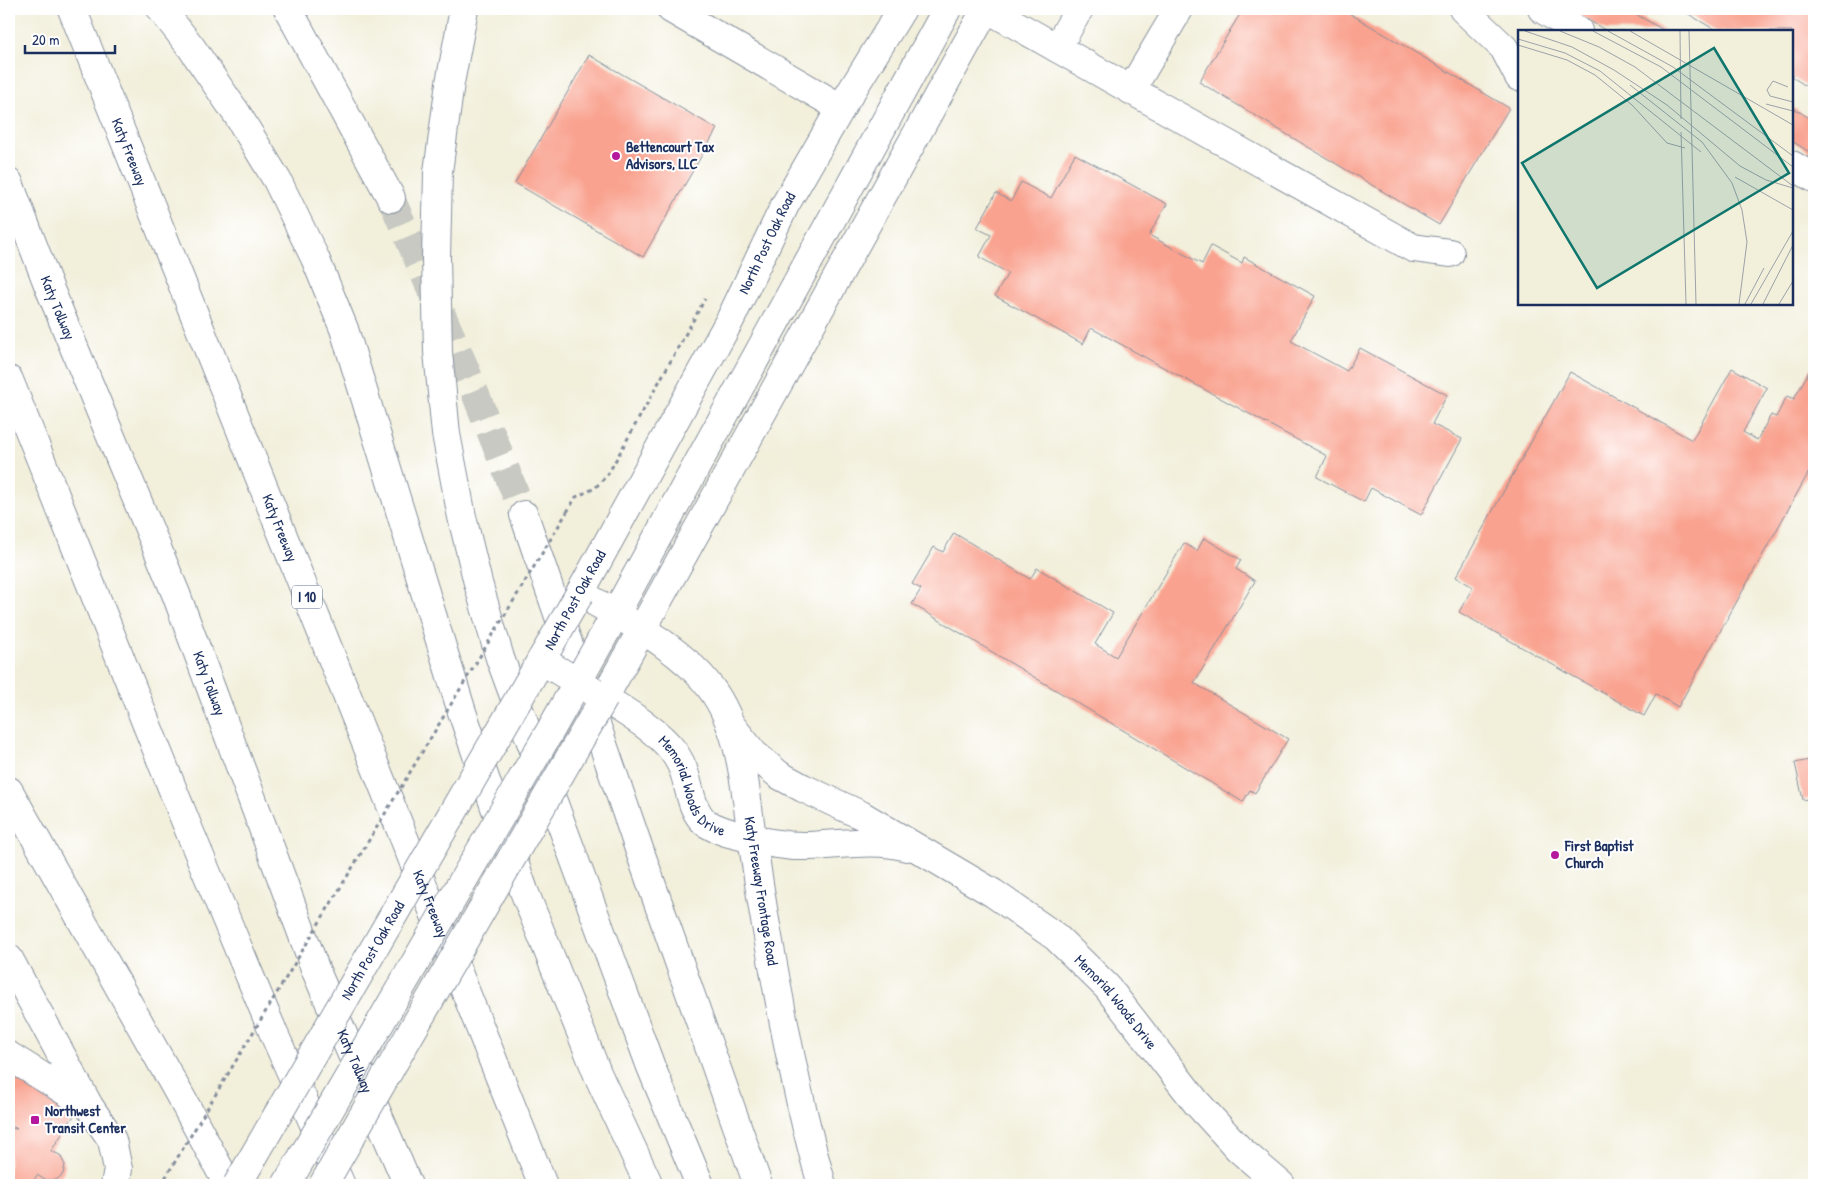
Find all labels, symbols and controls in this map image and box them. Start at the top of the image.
scale bar [25,22,115,54]
text: 20 m [32,29,59,50]
inset map [1518,30,1793,305]
street label: Katy Freeway [107,115,153,189]
place label: Bettencourt Tax Advisors, LLC [626,136,715,174]
marker: Bettencourt Tax Advisors, LLC [610,150,622,162]
street label: North Post Oak Road [733,188,800,297]
street label: Katy Tollway [36,273,81,343]
street label: Katy Freeway [257,491,303,565]
street label: North Post Oak Road [539,546,611,653]
road number: I 10 [292,586,322,608]
street label: Katy Tollway [188,648,231,718]
street label: Memorial Woods Drive [654,730,728,841]
street label: Katy Freeway Frontage Road [739,815,784,967]
place label: First Baptist Church [1564,835,1634,873]
marker: First Baptist Church [1549,849,1561,861]
street label: Katy Freeway [408,867,454,941]
street label: North Post Oak Road [336,897,409,1004]
street label: Memorial Woods Drive [1070,950,1162,1053]
street label: Katy Tollway [332,1026,378,1096]
place label: Northwest Transit Center [44,1100,126,1138]
marker: Northwest Transit Center [29,1114,41,1126]

